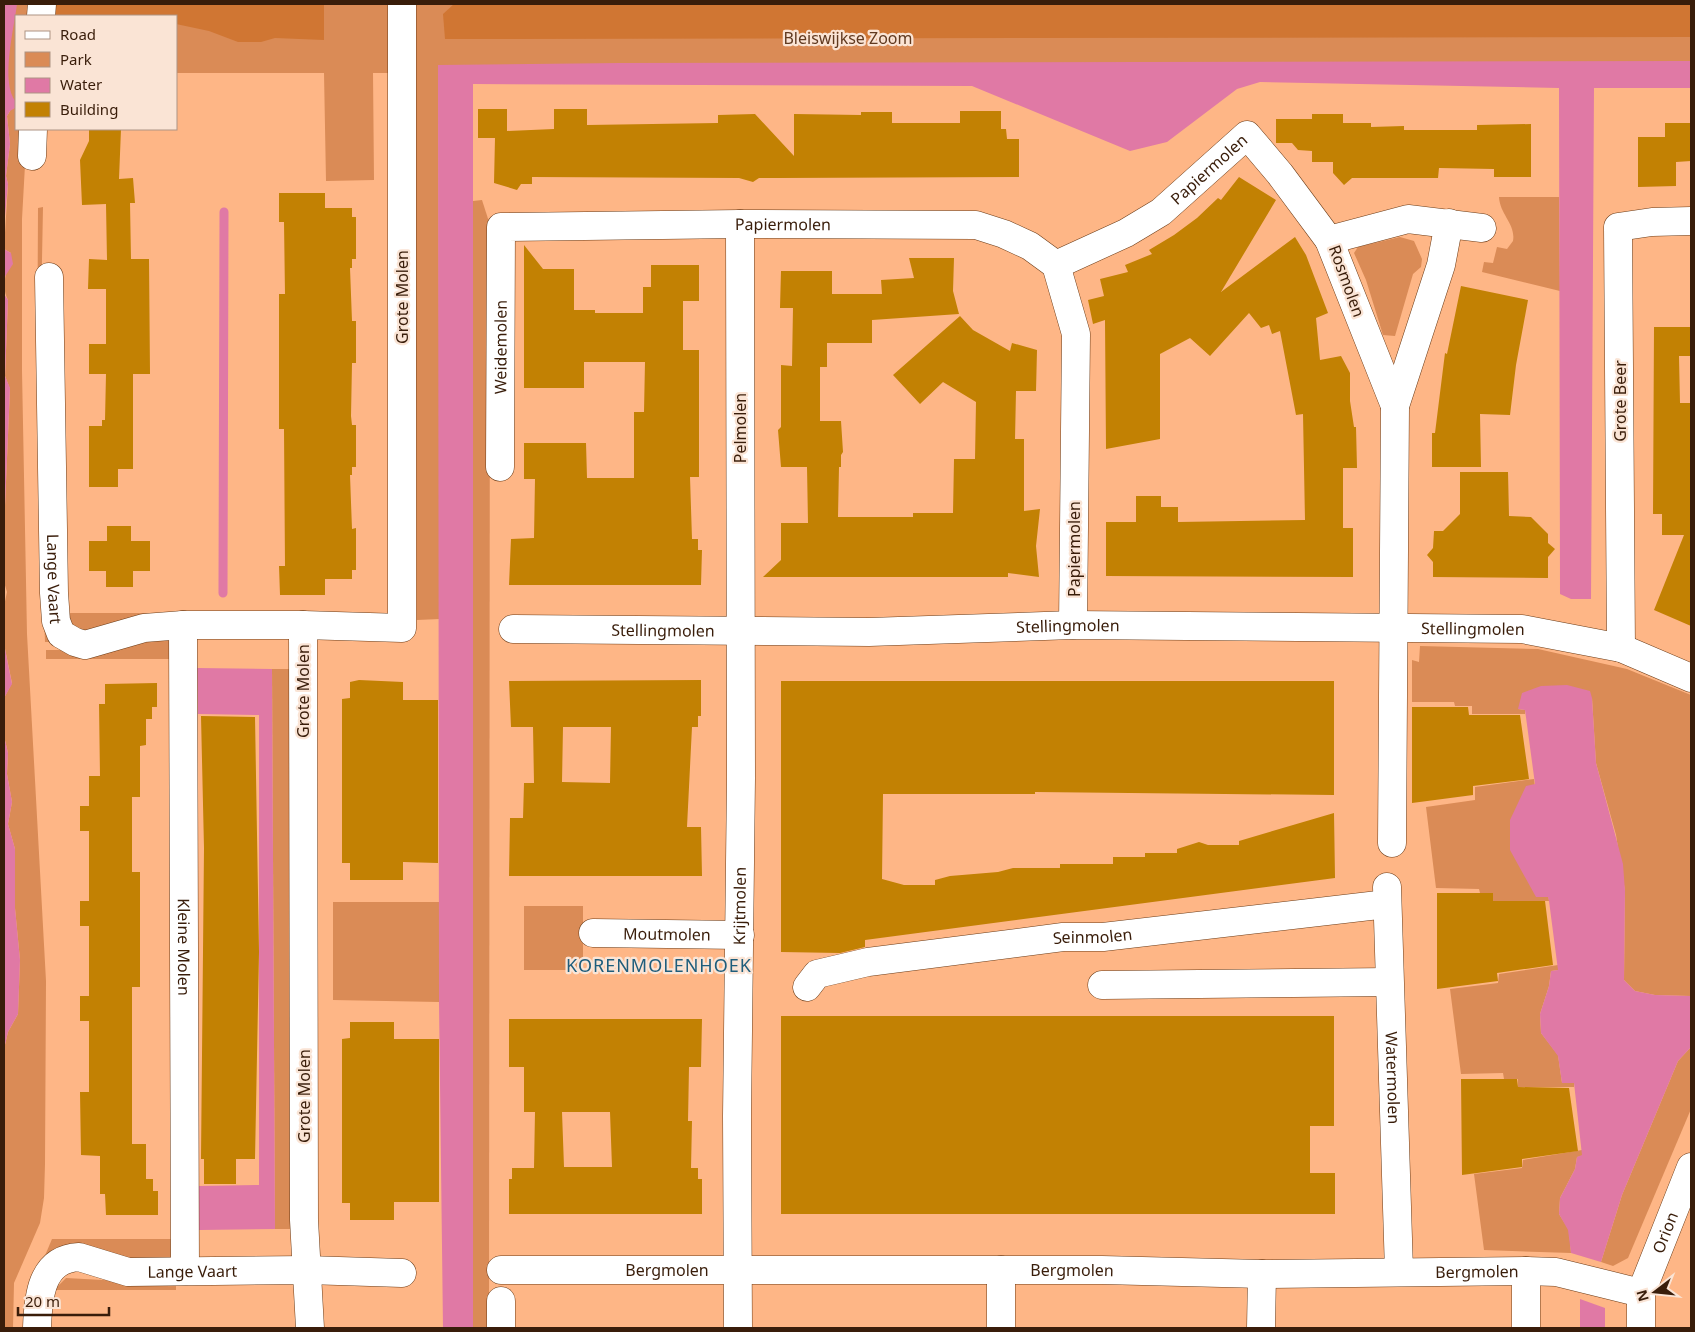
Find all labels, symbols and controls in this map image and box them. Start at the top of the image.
legend [15,15,178,130]
text: Road [60,24,96,44]
park label: Bleiswijkse Zoom [783,27,913,49]
text: Park [60,49,92,69]
text: Water [60,74,102,94]
text: Building [60,99,118,119]
street label: Papiermolen [1166,129,1252,209]
street label: Papiermolen [735,213,831,235]
street label: Rosmolen [1324,242,1370,320]
street label: Grote Molen [391,250,413,344]
street label: Weidemolen [489,300,512,394]
street label: Grote Beer [1609,360,1631,442]
street label: Pelmolen [729,393,751,463]
street label: Papiermolen [1063,501,1085,597]
street label: Lange Vaart [42,534,67,625]
street label: Stellingmolen [1016,614,1120,638]
street label: Stellingmolen [1421,617,1525,640]
street label: Stellingmolen [611,619,715,642]
street label: Grote Molen [292,644,314,738]
street label: Krijtmolen [728,867,751,945]
street label: Kleine Molen [173,898,195,996]
street label: Moutmolen [623,922,711,946]
street label: Seinmolen [1052,923,1133,949]
district label: KORENMOLENHOEK [566,953,752,977]
street label: Watermolen [1381,1031,1405,1125]
street label: Grote Molen [293,1049,315,1143]
street label: Orion [1647,1209,1683,1257]
street label: Bergmolen [625,1259,709,1281]
street label: Bergmolen [1030,1259,1114,1281]
street label: Lange Vaart [147,1260,238,1283]
street label: Bergmolen [1435,1260,1519,1283]
north arrow [1630,1267,1680,1317]
scale bar [18,1284,109,1316]
text: N [1631,1288,1653,1304]
text: 20 m [25,1291,60,1311]

